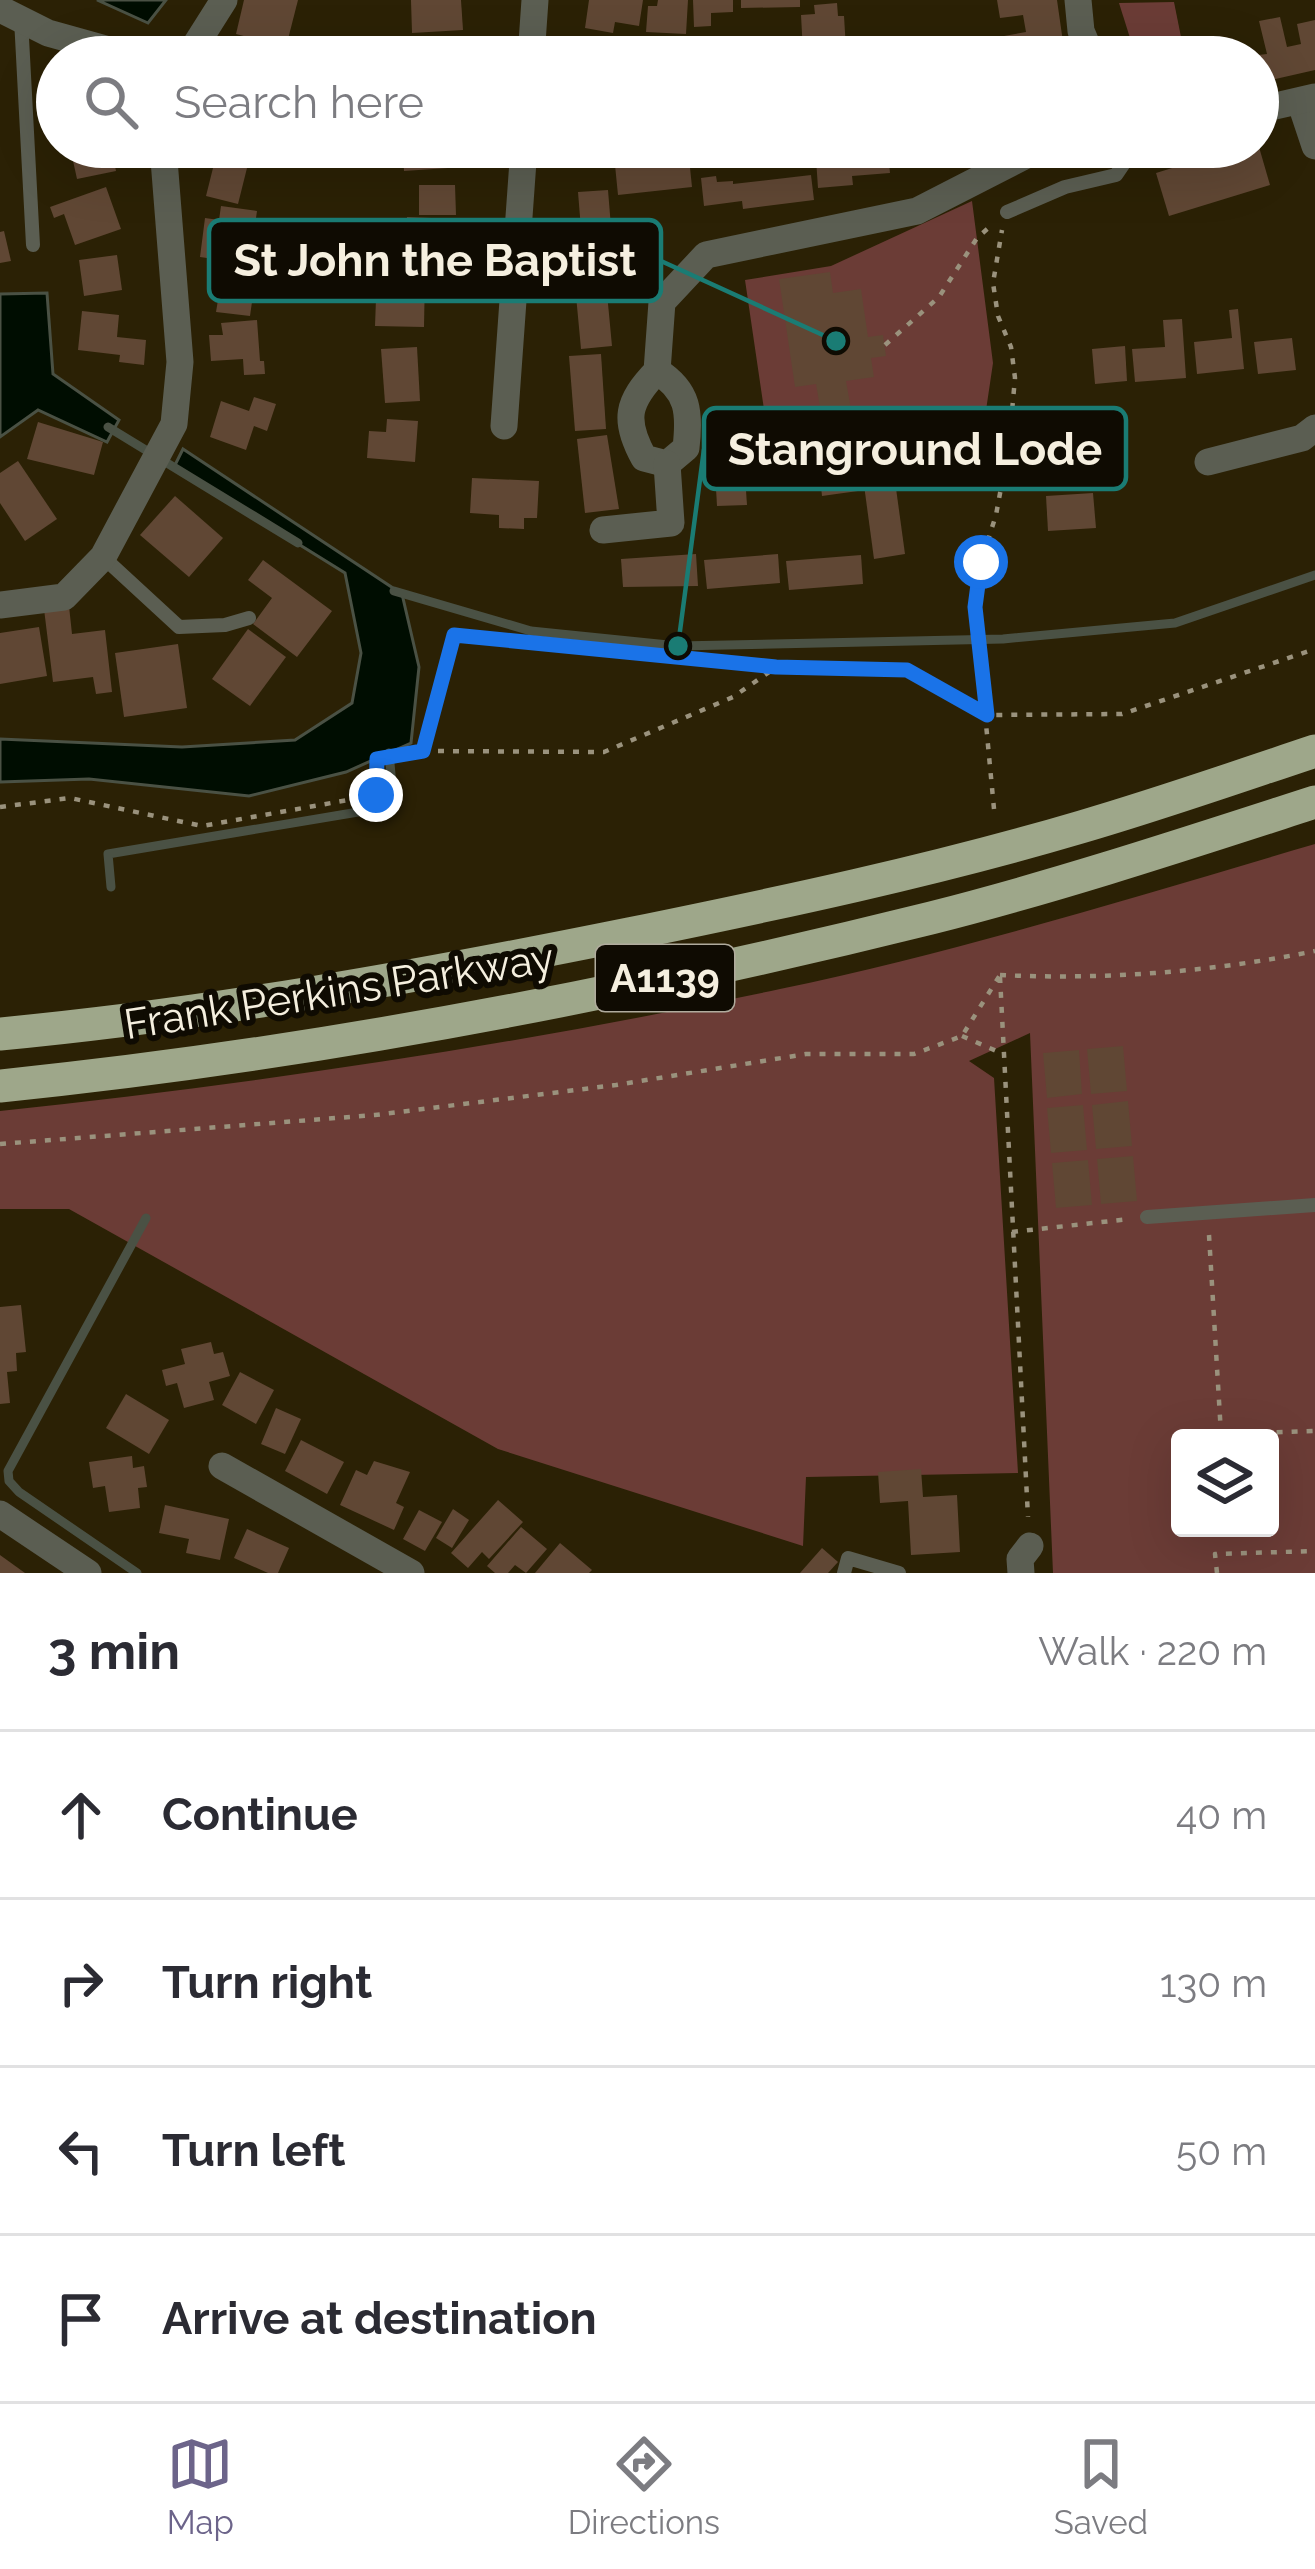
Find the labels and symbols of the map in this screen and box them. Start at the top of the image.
callout: St John the Baptist [209,220,661,301]
text: St John the Baptist [233,234,637,287]
callout: Stanground Lode [704,408,1126,489]
text: Stanground Lode [728,423,1102,476]
route start [954,535,1008,589]
route end [349,768,403,822]
street label: Frank Perkins Parkway [121,933,557,1049]
road number: A1139 [596,945,734,1011]

